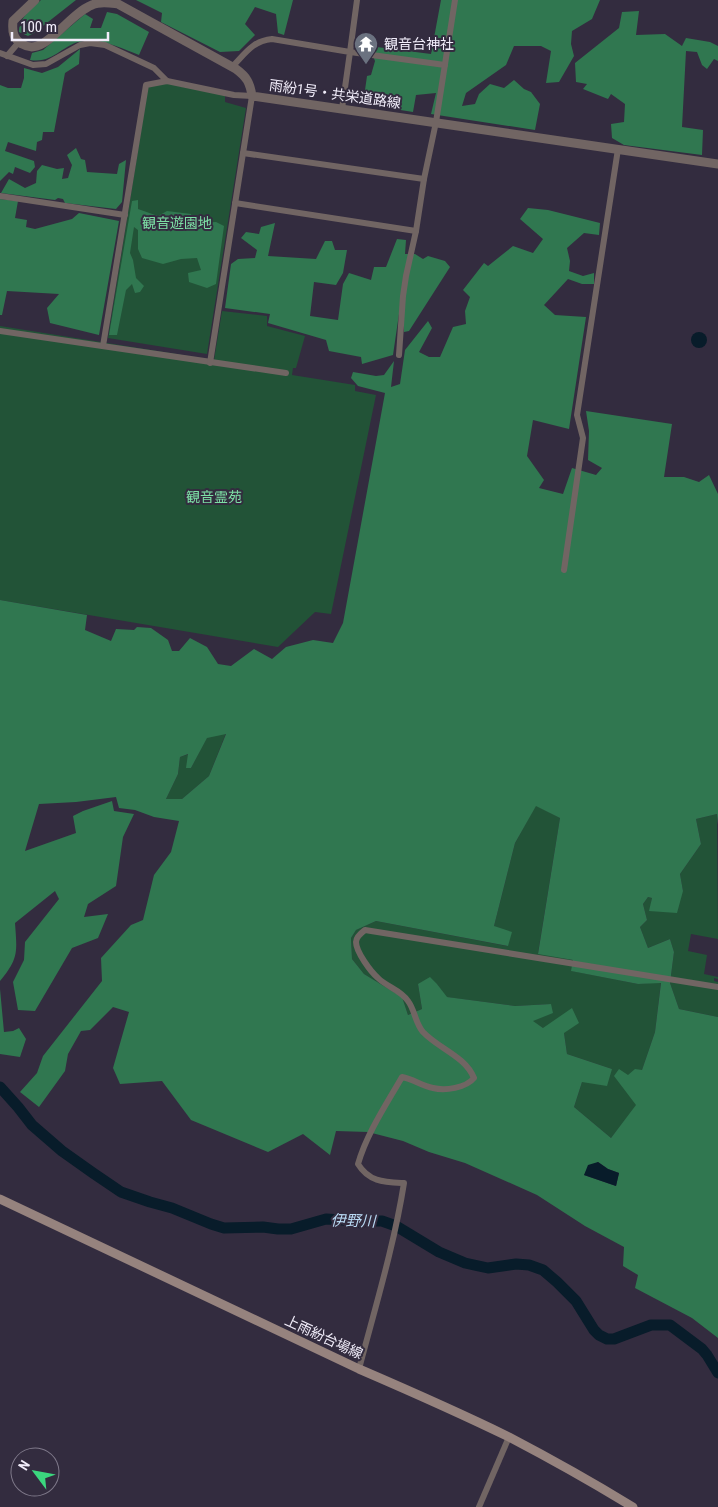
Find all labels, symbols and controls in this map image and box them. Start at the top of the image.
scale bar [12,10,109,42]
text: 100 m [20,18,57,36]
temple icon: 観音台神社 [353,31,379,65]
place label: 観音台神社 [384,36,454,52]
street label: 雨紛1号・共栄道路線 [268,77,402,111]
park label: 観音遊園地 [142,215,212,231]
park label: 観音霊苑 [186,489,242,505]
water label: 伊野川 [330,1212,378,1230]
street label: 上雨紛台場線 [283,1312,365,1362]
north arrow [10,1447,60,1497]
text: N [15,1457,33,1473]

